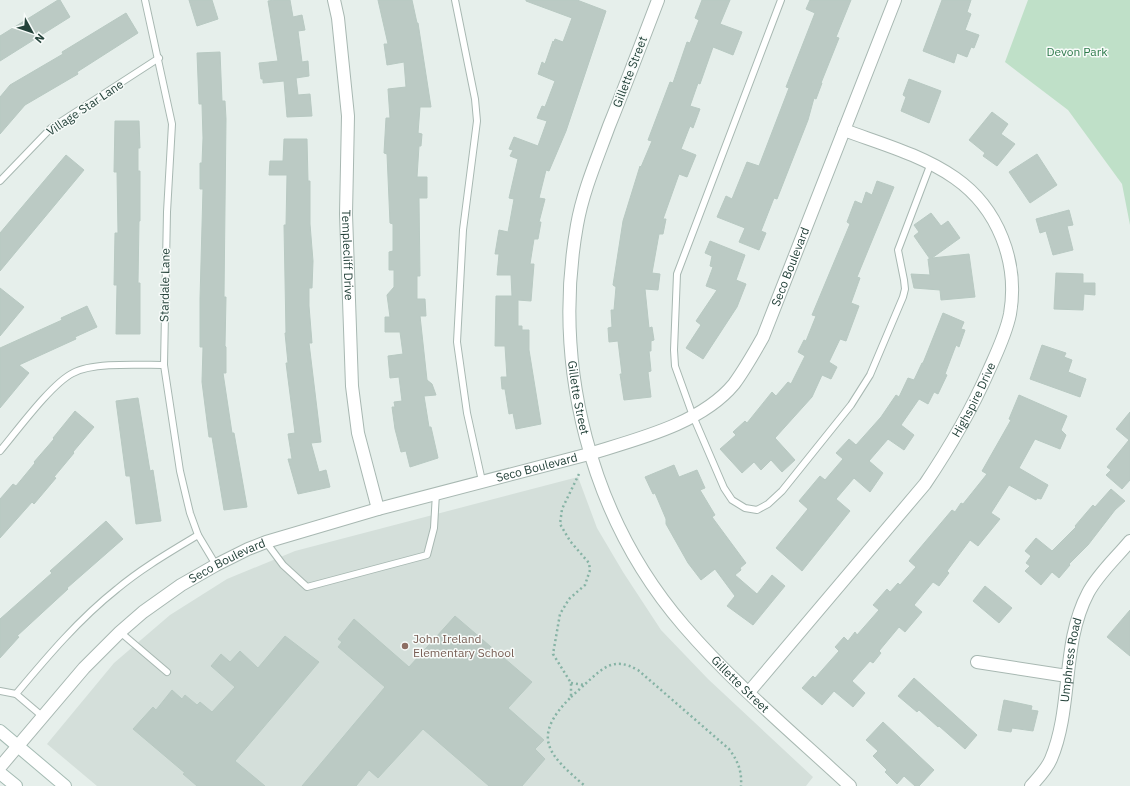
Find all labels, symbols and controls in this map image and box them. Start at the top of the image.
north arrow [12,12,52,52]
text: N [32,31,48,46]
street label: Gillette Street [609,34,650,110]
park label: Devon Park [1046,44,1108,59]
street label: Village Star Lane [43,76,126,139]
street label: Templecliff Drive [339,209,357,301]
street label: Seco Boulevard [768,225,812,308]
street label: Stardale Lane [156,248,173,322]
street label: Highspire Drive [948,359,999,440]
street label: Gillette Street [565,360,593,436]
street label: Seco Boulevard [494,449,579,485]
street label: Seco Boulevard [186,535,267,586]
street label: Umphress Road [1057,616,1085,703]
place label: John Ireland Elementary School [413,631,514,660]
marker: John Ireland Elementary School [400,641,410,651]
street label: Gillette Street [708,652,773,716]

